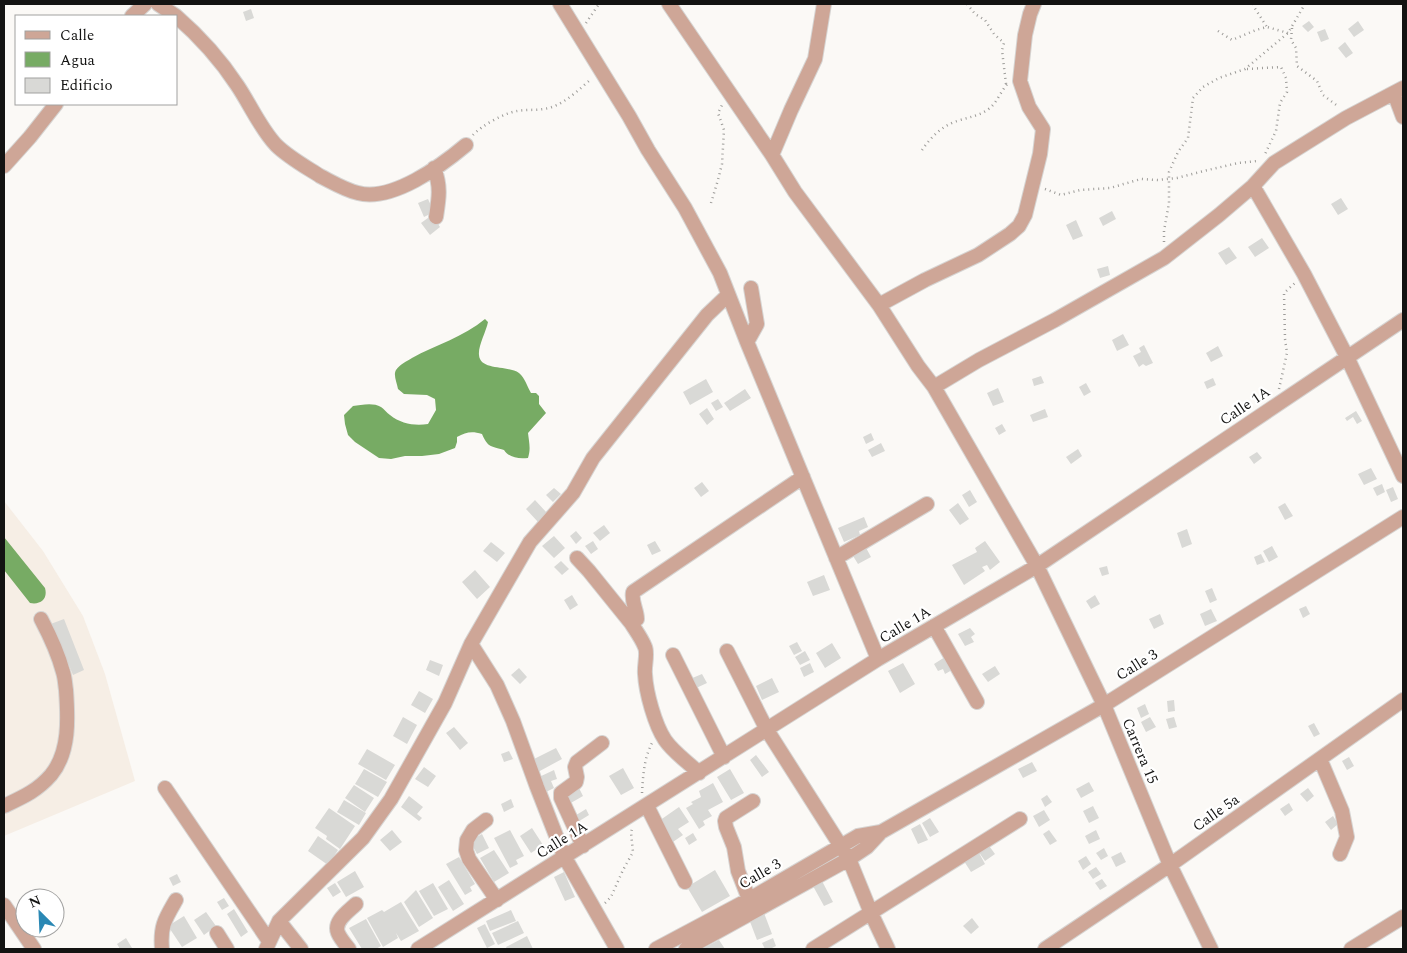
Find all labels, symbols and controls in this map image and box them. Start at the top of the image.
legend [15,15,178,105]
text: Calle [60,24,94,47]
text: Agua [60,49,96,72]
text: Edificio [60,74,113,97]
street label: Calle 1A [1215,381,1275,431]
street label: Calle 1A [875,601,935,649]
street label: Calle 3 [1112,643,1163,687]
street label: Carrera 15 [1116,714,1164,788]
street label: Calle 5a [1188,788,1245,838]
street label: Calle 1A [532,815,592,865]
street label: Calle 3 [735,852,786,895]
north arrow [15,888,65,938]
text: N [25,890,44,913]

